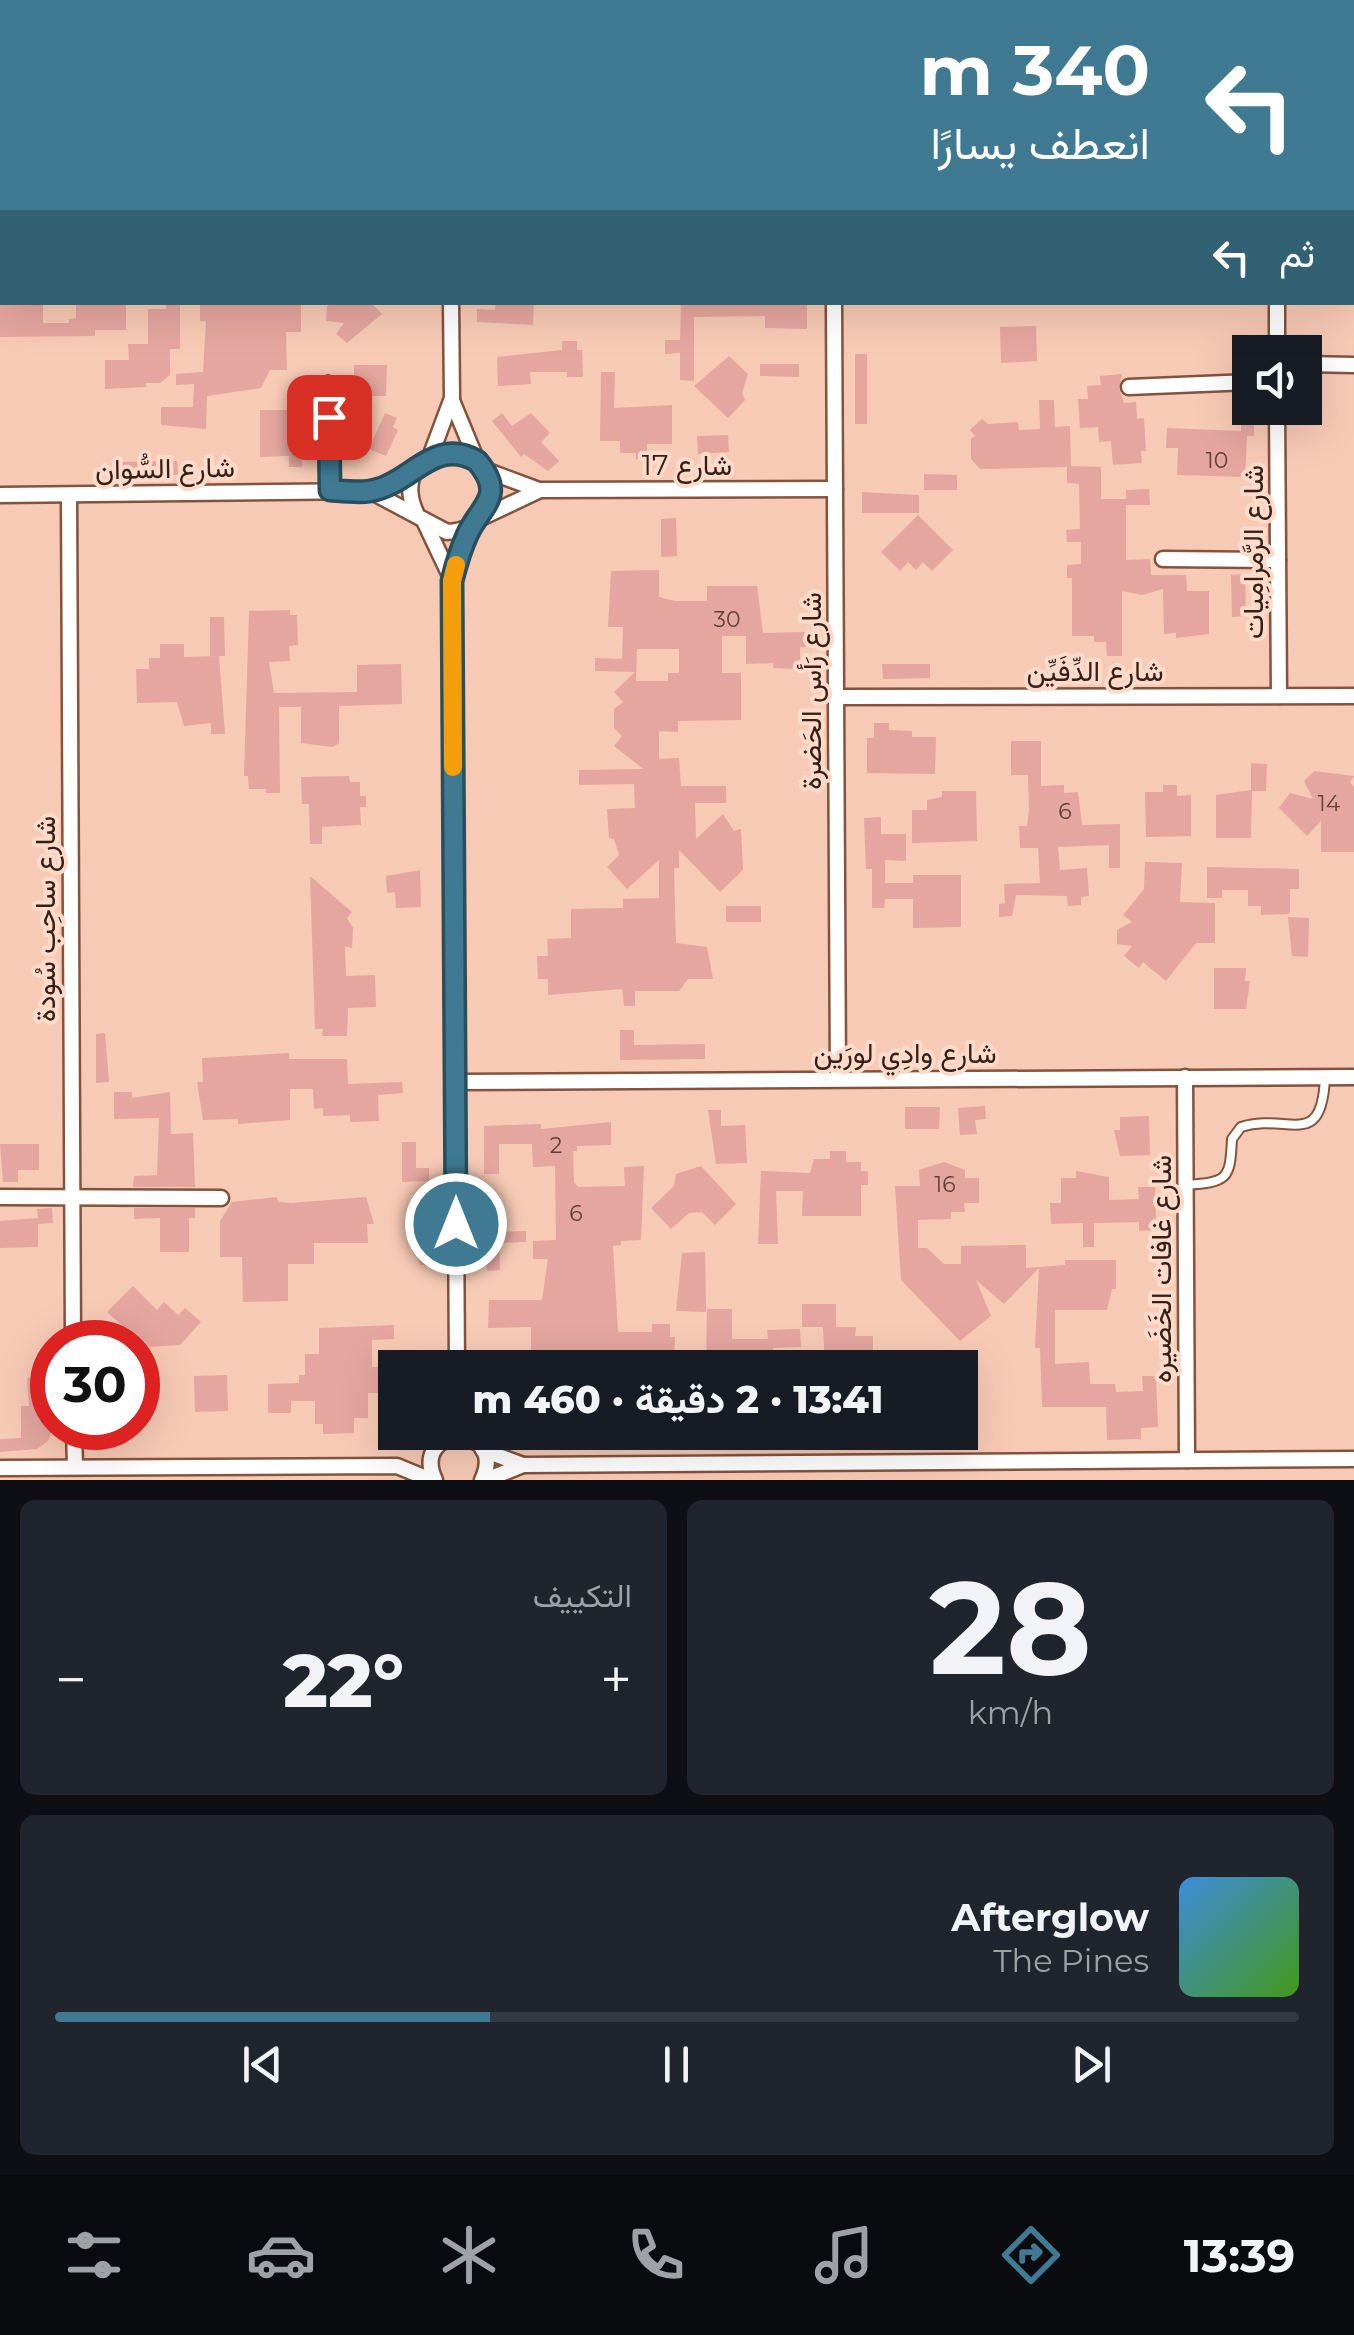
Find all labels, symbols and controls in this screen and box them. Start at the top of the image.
text: 340 m [920,27,1150,113]
icon: left [1185,40,1315,170]
text: انعطف يسارًا [930,115,1150,170]
icon: left [1204,230,1259,285]
text: ثم [1279,230,1315,277]
map controls [1232,335,1322,425]
button: sound [1232,335,1322,425]
pin [287,375,372,460]
icon: arrive [302,390,357,445]
house number: 10 [1206,447,1228,474]
street label: شارع 17 [642,448,732,484]
street label: شارع السُّوان [95,450,235,488]
street label: شارع الرَّمرامِيات [1236,465,1272,639]
street label: شارع رَأس الحَضرة [794,592,830,790]
house number: 30 [714,606,740,633]
street label: شارع الدِّفَيِّن [1026,654,1164,690]
house number: 14 [1318,790,1341,817]
house number: 6 [1058,798,1072,825]
street label: شارع ساحِب سُودة [28,816,64,1022]
street label: شارع وادِي لورَين [813,1036,997,1076]
house number: 2 [550,1132,562,1159]
street label: شارع غافات الخَضَيره [1144,1155,1180,1383]
house number: 16 [934,1171,956,1198]
position arrow [404,1172,508,1276]
house number: 6 [569,1200,583,1227]
speed limit sign: 30 [30,1320,160,1450]
text: 13:41 · 2 دقيقة · 460 m [473,1376,883,1423]
text: 28 [929,1548,1092,1707]
text: التكييف [533,1576,632,1615]
text: 22° [283,1634,404,1726]
text: − [55,1646,87,1713]
text: + [600,1646,632,1713]
text: km/h [968,1693,1053,1732]
text: Afterglow [951,1894,1149,1941]
text: The Pines [993,1941,1149,1980]
icon: previous [235,2037,290,2092]
icon: pause [649,2037,704,2092]
icon: next [1064,2037,1119,2092]
icon: filters [59,2220,129,2290]
icon: car [246,2220,316,2290]
icon: climate [434,2220,504,2290]
icon: phone [621,2220,691,2290]
icon: music [809,2220,879,2290]
icon: directions [996,2220,1066,2290]
text: 13:39 [1184,2228,1295,2283]

